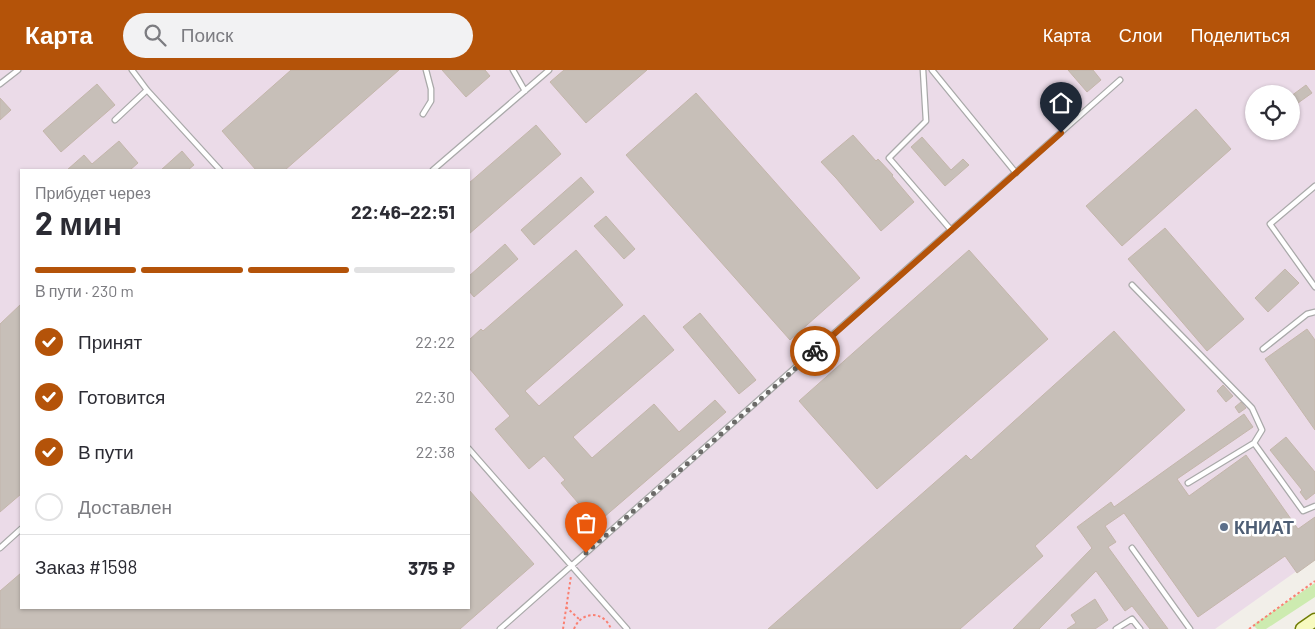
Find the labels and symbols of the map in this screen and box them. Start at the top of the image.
pin [1040,82,1082,133]
courier [790,326,840,376]
pin [565,502,607,553]
place label: КНИАТ [1234,516,1294,538]
marker: КНИАТ [1218,521,1230,533]

